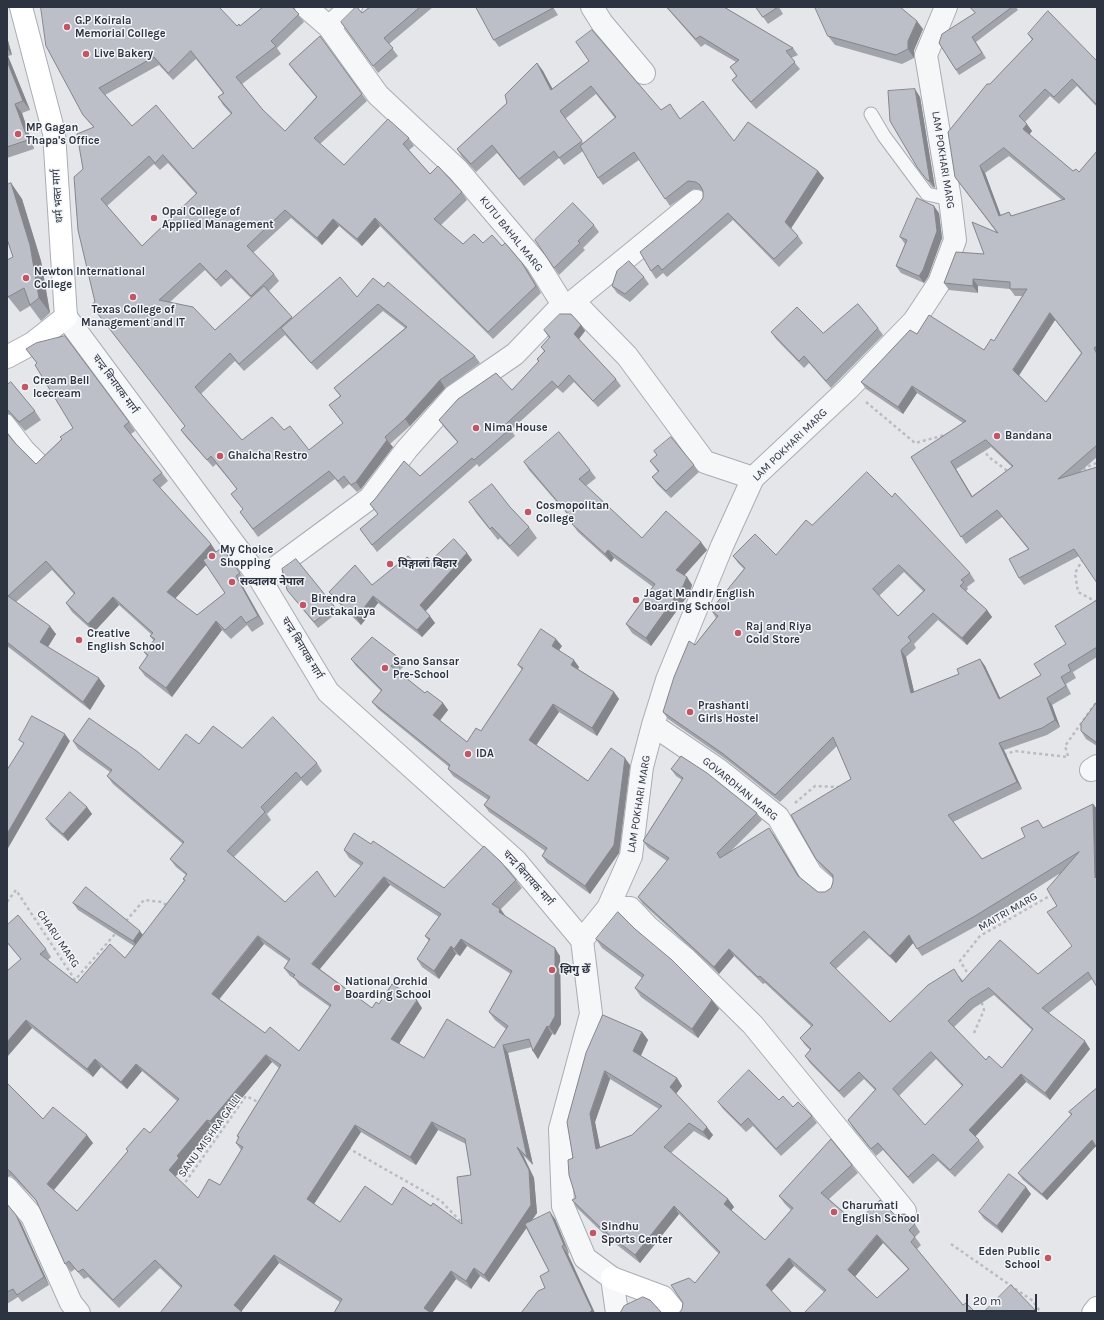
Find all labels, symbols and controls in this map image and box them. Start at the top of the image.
place label: G.P Koirala Memorial College [75,14,166,40]
marker: G.P Koirala Memorial College [62,22,72,32]
place label: Live Bakery [94,47,153,61]
marker: Live Bakery [81,49,91,59]
street label: LAM POKHARI MARG [929,110,957,210]
place label: MP Gagan Thapa's Office [26,121,100,147]
marker: MP Gagan Thapa's Office [13,129,23,139]
street label: धर्म भक्त मार्ग [50,169,66,223]
street label: KUTU BAHAL MARG [477,194,545,274]
place label: Opal College of Applied Management [162,205,274,231]
marker: Opal College of Applied Management [149,213,159,223]
place label: Newton International College [34,265,145,291]
marker: Newton International College [21,273,31,283]
marker: Texas College of Management and IT [128,292,138,302]
place label: Texas College of Management and IT [81,303,185,329]
street label: चन्द्र बिनायक मार्ग [89,352,141,416]
place label: Cream Bell Icecream [33,374,89,400]
marker: Cream Bell Icecream [20,382,30,392]
street label: LAM POKHARI MARG [750,406,830,484]
place label: Nima House [484,421,548,435]
marker: Nima House [471,423,481,433]
place label: Bandana [1005,429,1052,443]
marker: Bandana [992,431,1002,441]
place label: Ghalcha Restro [228,449,308,463]
marker: Ghalcha Restro [215,451,225,461]
place label: Cosmopolitan College [536,499,609,525]
marker: Cosmopolitan College [523,507,533,517]
place label: My Choice Shopping [220,543,273,569]
marker: My Choice Shopping [207,551,217,561]
place label: पिङ्गाला बिहार [398,557,457,571]
marker: पिङ्गाला बिहार [385,559,395,569]
place label: सब्दालय नेपाल [240,575,304,589]
marker: सब्दालय नेपाल [227,577,237,587]
place label: Jagat Mandir English Boarding School [644,587,755,613]
place label: Birendra Pustakalaya [311,592,376,618]
marker: Jagat Mandir English Boarding School [631,595,641,605]
marker: Birendra Pustakalaya [298,600,308,610]
street label: चन्द्र बिनायक मार्ग [278,615,326,681]
place label: Raj and Riya Cold Store [746,620,811,646]
place label: Creative English School [87,627,165,653]
marker: Raj and Riya Cold Store [733,628,743,638]
marker: Creative English School [74,635,84,645]
place label: Sano Sansar Pre-School [393,655,459,681]
marker: Sano Sansar Pre-School [380,663,390,673]
place label: Prashanti Girls Hostel [698,699,759,725]
marker: Prashanti Girls Hostel [685,707,695,717]
place label: IDA [476,747,494,761]
marker: IDA [463,749,473,759]
street label: LAM POKHARI MARG [625,754,653,854]
street label: GOVARDHAN MARG [700,754,780,824]
street label: चन्द्र बिनायक मार्ग [500,848,556,908]
street label: MAITRI MARG [976,890,1040,934]
street label: CHARU MARG [34,908,82,970]
place label: झिगु छेँ [560,963,590,977]
marker: झिगु छेँ [547,965,557,975]
place label: National Orchid Boarding School [345,975,431,1001]
marker: National Orchid Boarding School [332,983,342,993]
street label: SANU MISHRA GALLI [176,1092,244,1180]
place label: Charumati English School [842,1199,920,1225]
marker: Charumati English School [829,1207,839,1217]
place label: Sindhu Sports Center [601,1220,672,1246]
marker: Sindhu Sports Center [588,1228,598,1238]
place label: Eden Public School [979,1245,1040,1271]
marker: Eden Public School [1043,1253,1053,1263]
scale bar [968,1286,1039,1312]
text: 20 m [973,1294,1001,1308]

